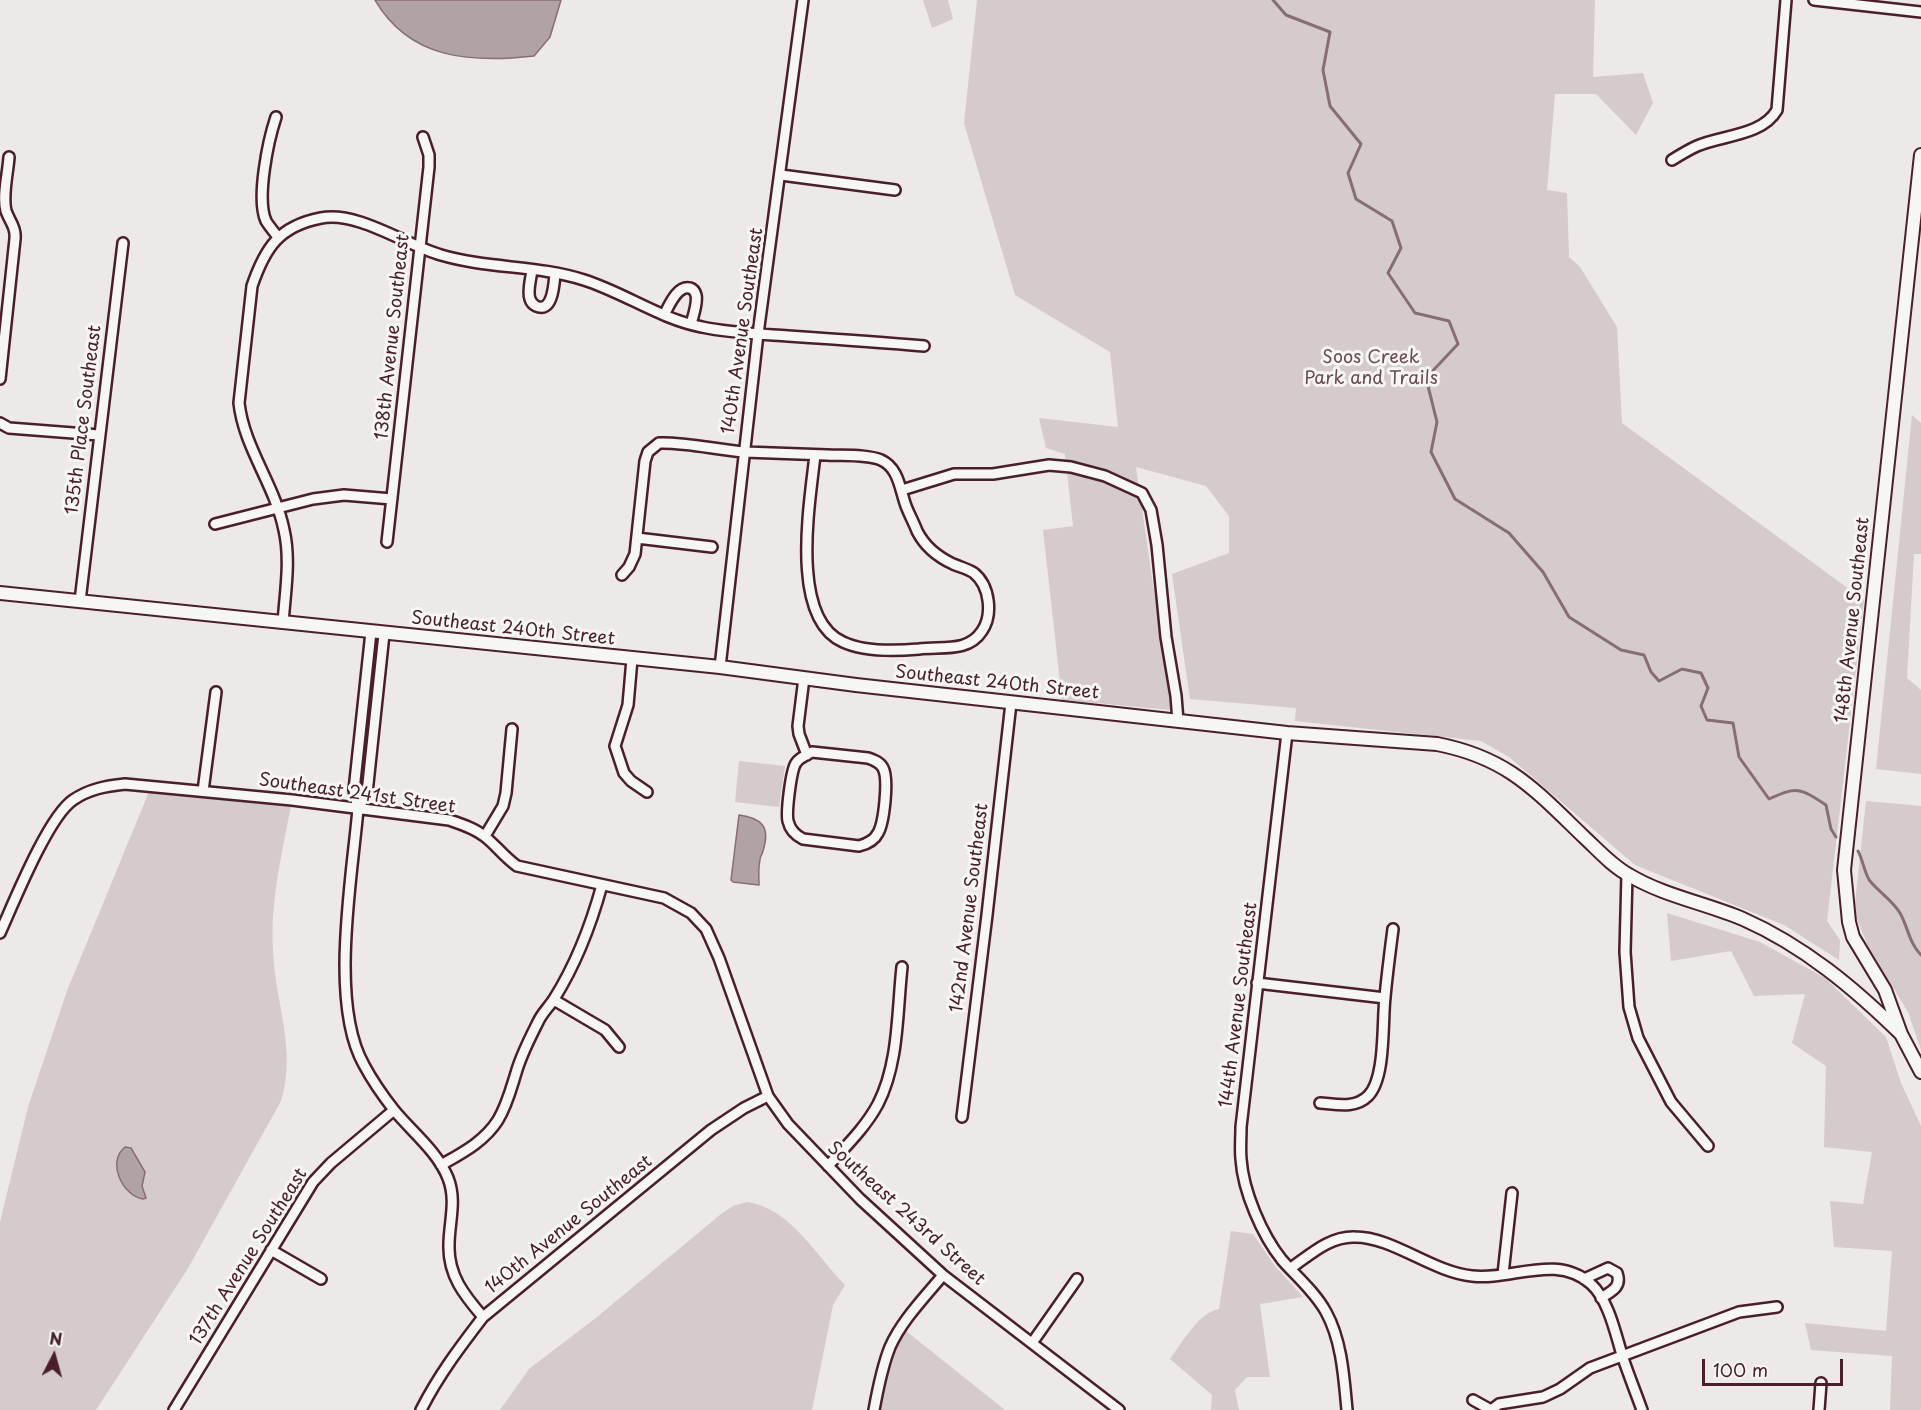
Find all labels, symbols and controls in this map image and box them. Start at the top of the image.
street label: 140th Avenue Southeast [718,226,768,436]
street label: 138th Avenue Southeast [371,233,415,441]
street label: 135th Place Southeast [62,324,106,516]
park label: Soos Creek Park and Trails [1304,347,1438,389]
street label: 148th Avenue Southeast [1831,516,1875,724]
street label: Southeast 240th Street [410,608,616,650]
street label: Southeast 240th Street [894,662,1100,704]
street label: Southeast 241st Street [257,770,457,818]
street label: 142nd Avenue Southeast [946,802,994,1014]
street label: 144th Avenue Southeast [1216,901,1262,1109]
street label: Southeast 243rd Street [823,1137,989,1291]
street label: 140th Avenue Southeast [481,1151,657,1299]
street label: 137th Avenue Southeast [186,1165,312,1349]
north arrow [24,1326,84,1386]
text: N [48,1326,63,1351]
scale bar [1705,1347,1846,1385]
text: 100 m [1713,1356,1768,1383]

